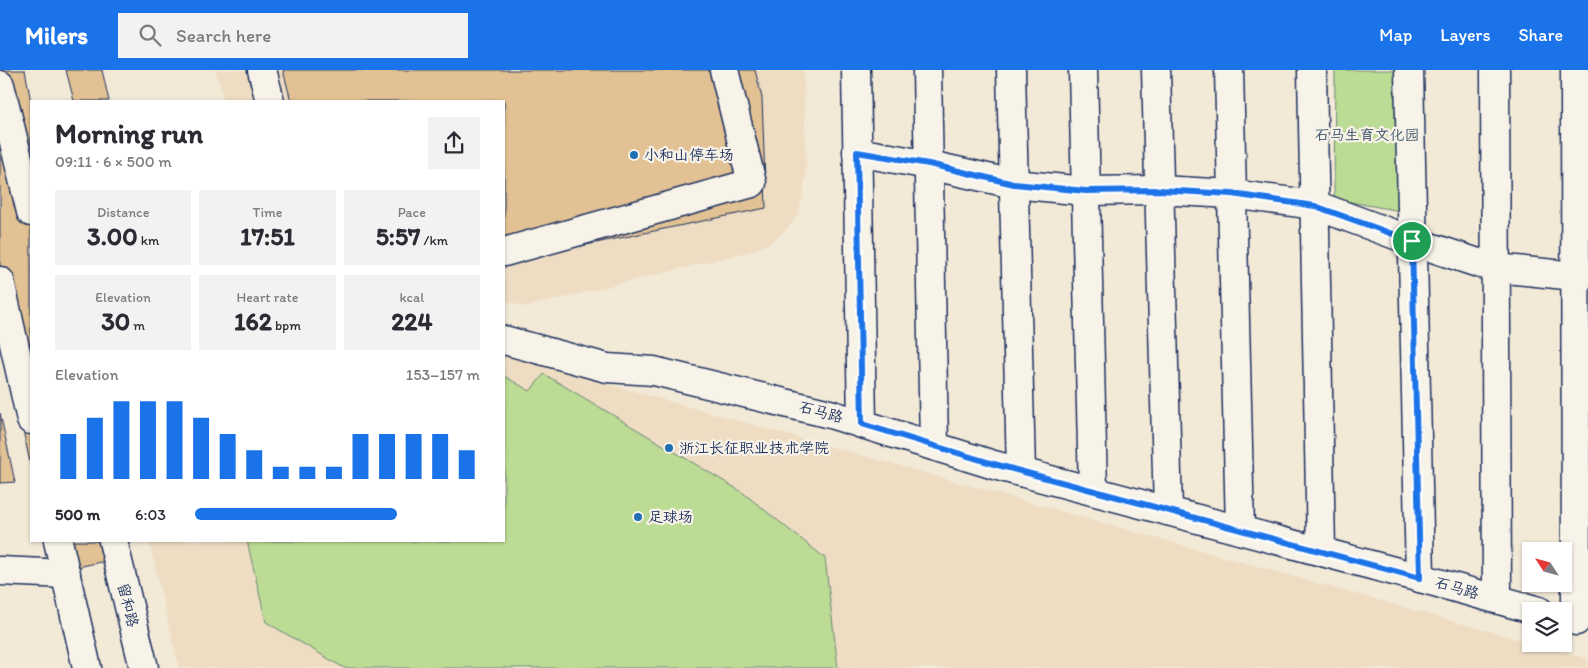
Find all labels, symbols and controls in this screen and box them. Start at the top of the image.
search box [118,13,468,58]
text: Milers [25,21,88,50]
icon: search [136,21,164,49]
text: Search here [176,24,271,47]
text: Map [1379,24,1412,46]
text: Layers [1440,24,1490,46]
text: Share [1518,24,1563,46]
text: Morning run [55,116,203,150]
button: share [428,117,480,169]
park label: 石马生育文化园 [1314,126,1420,144]
place label: 小和山停车场 [644,146,734,164]
marker: 小和山停车场 [628,149,640,161]
text: 09:11 · 6 × 500 m [55,152,172,171]
text: Distance [97,204,149,221]
text: Time [253,204,282,221]
text: Pace [398,204,426,221]
pin [1391,220,1433,262]
text: 3.00 [87,221,138,251]
text: 17:51 [240,221,295,251]
text: 5:57 [376,221,420,251]
icon: arrive [1398,227,1426,255]
text: km [138,232,159,249]
text: /km [420,232,448,249]
text: Elevation [95,289,151,306]
text: Heart rate [237,289,298,306]
text: kcal [399,289,424,306]
text: 30 [101,306,130,336]
text: 162 [234,306,272,336]
text: 224 [391,306,432,336]
text: m [130,317,145,334]
text: bpm [272,317,301,334]
text: Elevation [55,365,119,384]
text: 153–157 m [406,365,480,384]
street label: 石马路 [797,397,845,427]
place label: 浙江长征职业技术学院 [679,439,829,457]
marker: 浙江长征职业技术学院 [663,442,675,454]
text: 500 m [55,505,100,524]
text: 6:03 [135,505,166,524]
place label: 足球场 [648,508,693,526]
marker: 足球场 [632,511,644,523]
north arrow [1522,542,1572,592]
map controls [1522,542,1572,652]
street label: 石马路 [1433,573,1481,603]
street label: 留和路 [114,581,142,629]
button: layers [1522,602,1572,652]

